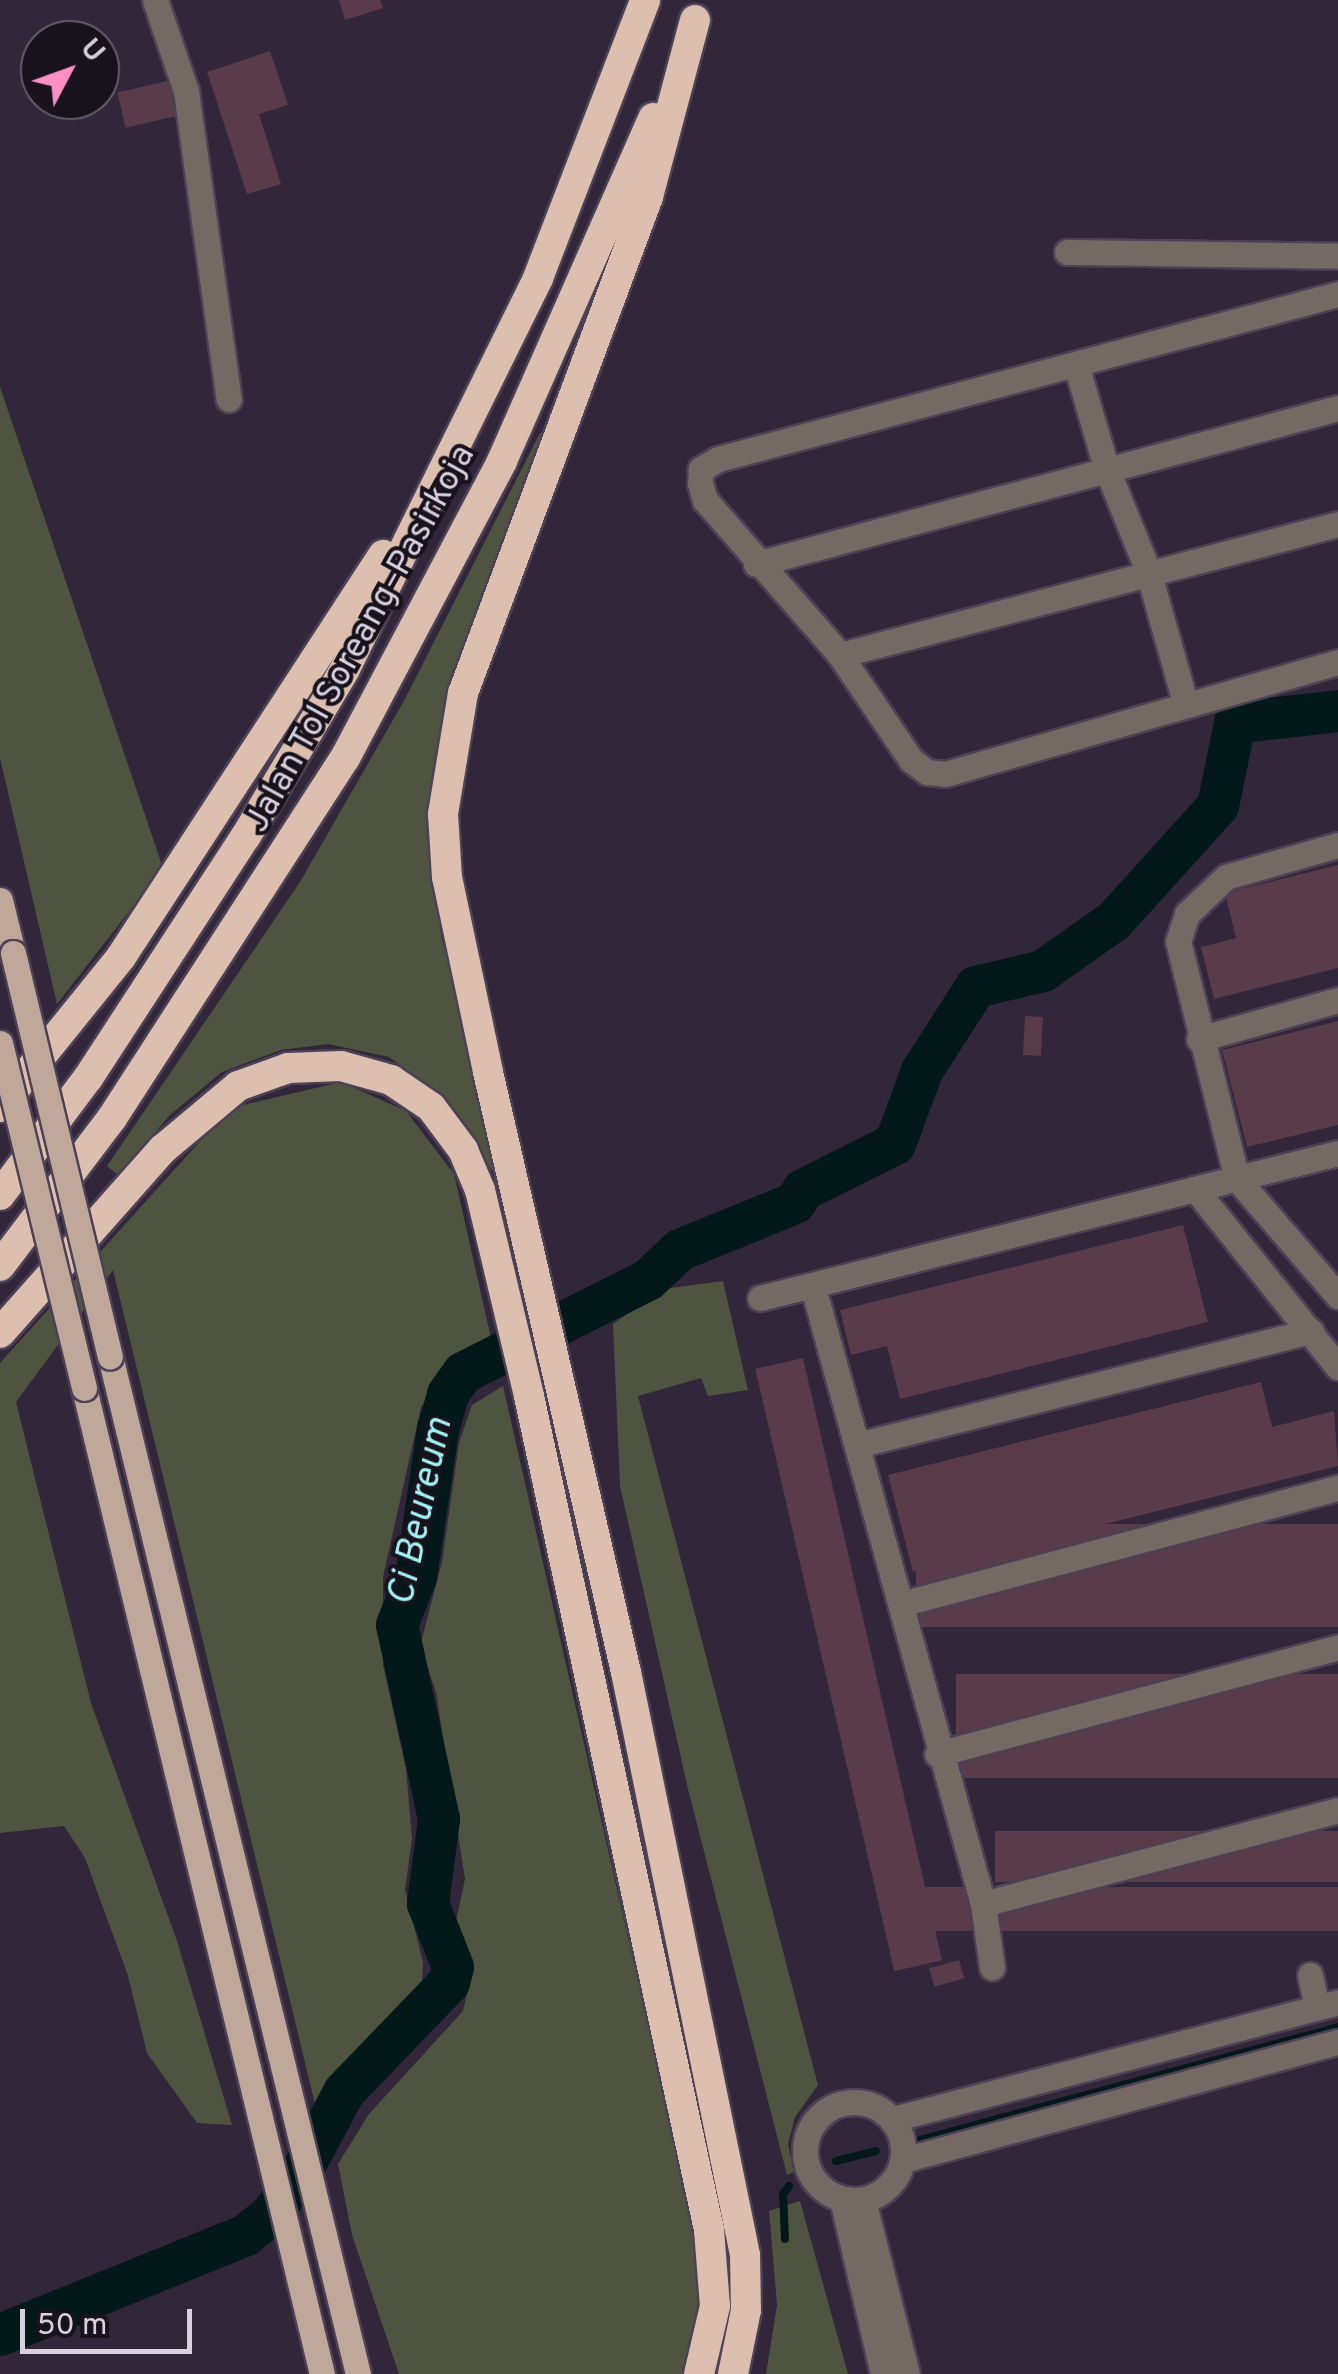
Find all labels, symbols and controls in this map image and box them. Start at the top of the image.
north arrow [20,20,120,120]
text: U [71,32,111,71]
street label: Jalan Tol Soreang–Pasirkoja [236,437,486,841]
water label: Ci Beureum [380,1414,464,1610]
scale bar [25,2289,198,2351]
text: 50 m [37,2308,107,2345]

